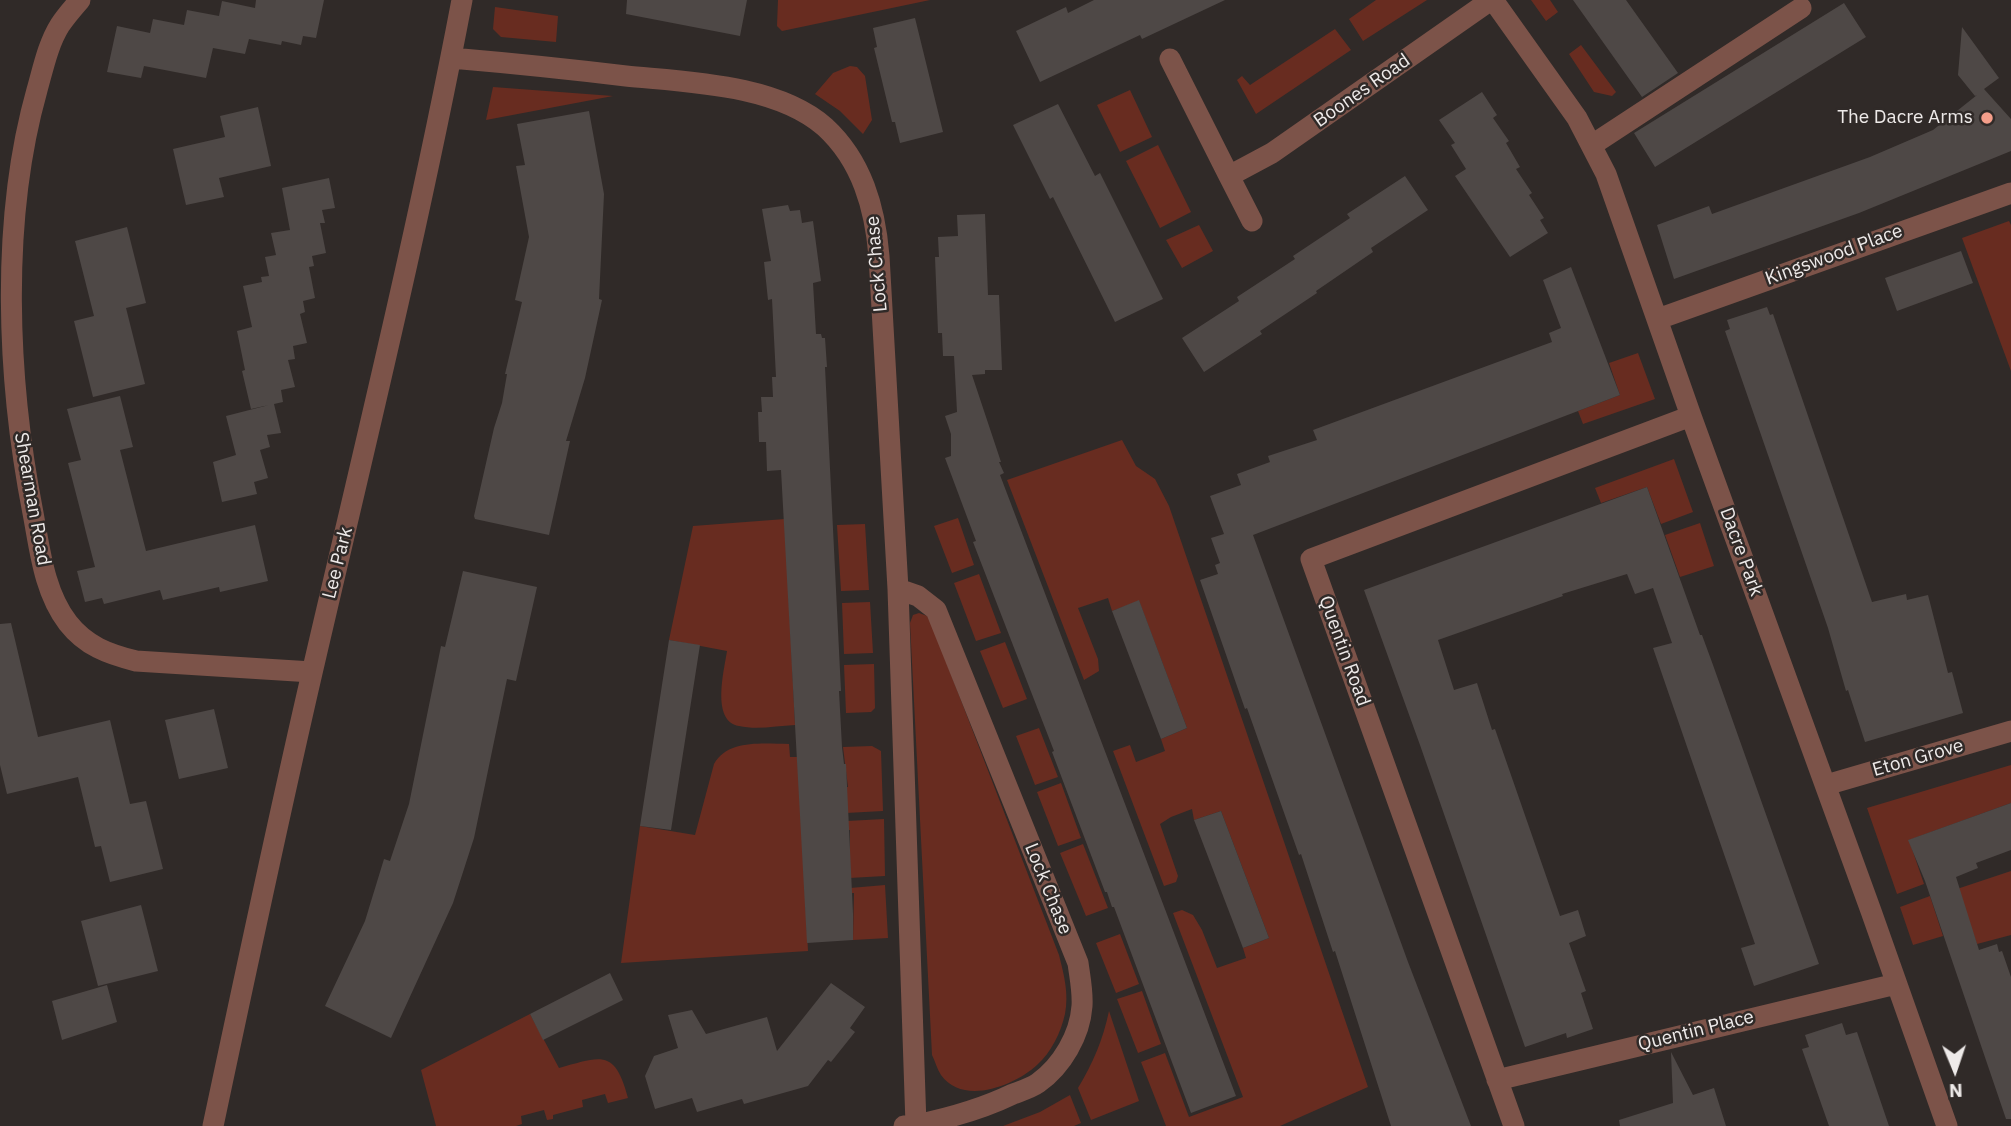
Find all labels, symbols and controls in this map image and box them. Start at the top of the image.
street label: Boones Road [1309,49,1415,133]
place label: The Dacre Arms [1837,107,1973,129]
marker: The Dacre Arms [1979,110,1995,126]
street label: Lock Chase [861,215,893,313]
street label: Kingswood Place [1762,220,1906,290]
street label: Shearman Road [9,431,55,567]
street label: Dacre Park [1714,505,1768,599]
street label: Lee Park [318,525,358,601]
street label: Quentin Road [1313,593,1375,709]
street label: Eton Grove [1870,734,1966,782]
street label: Lock Chase [1019,840,1077,938]
street label: Quentin Place [1636,1006,1756,1056]
north arrow [1920,1035,1990,1105]
text: N [1948,1079,1963,1103]

